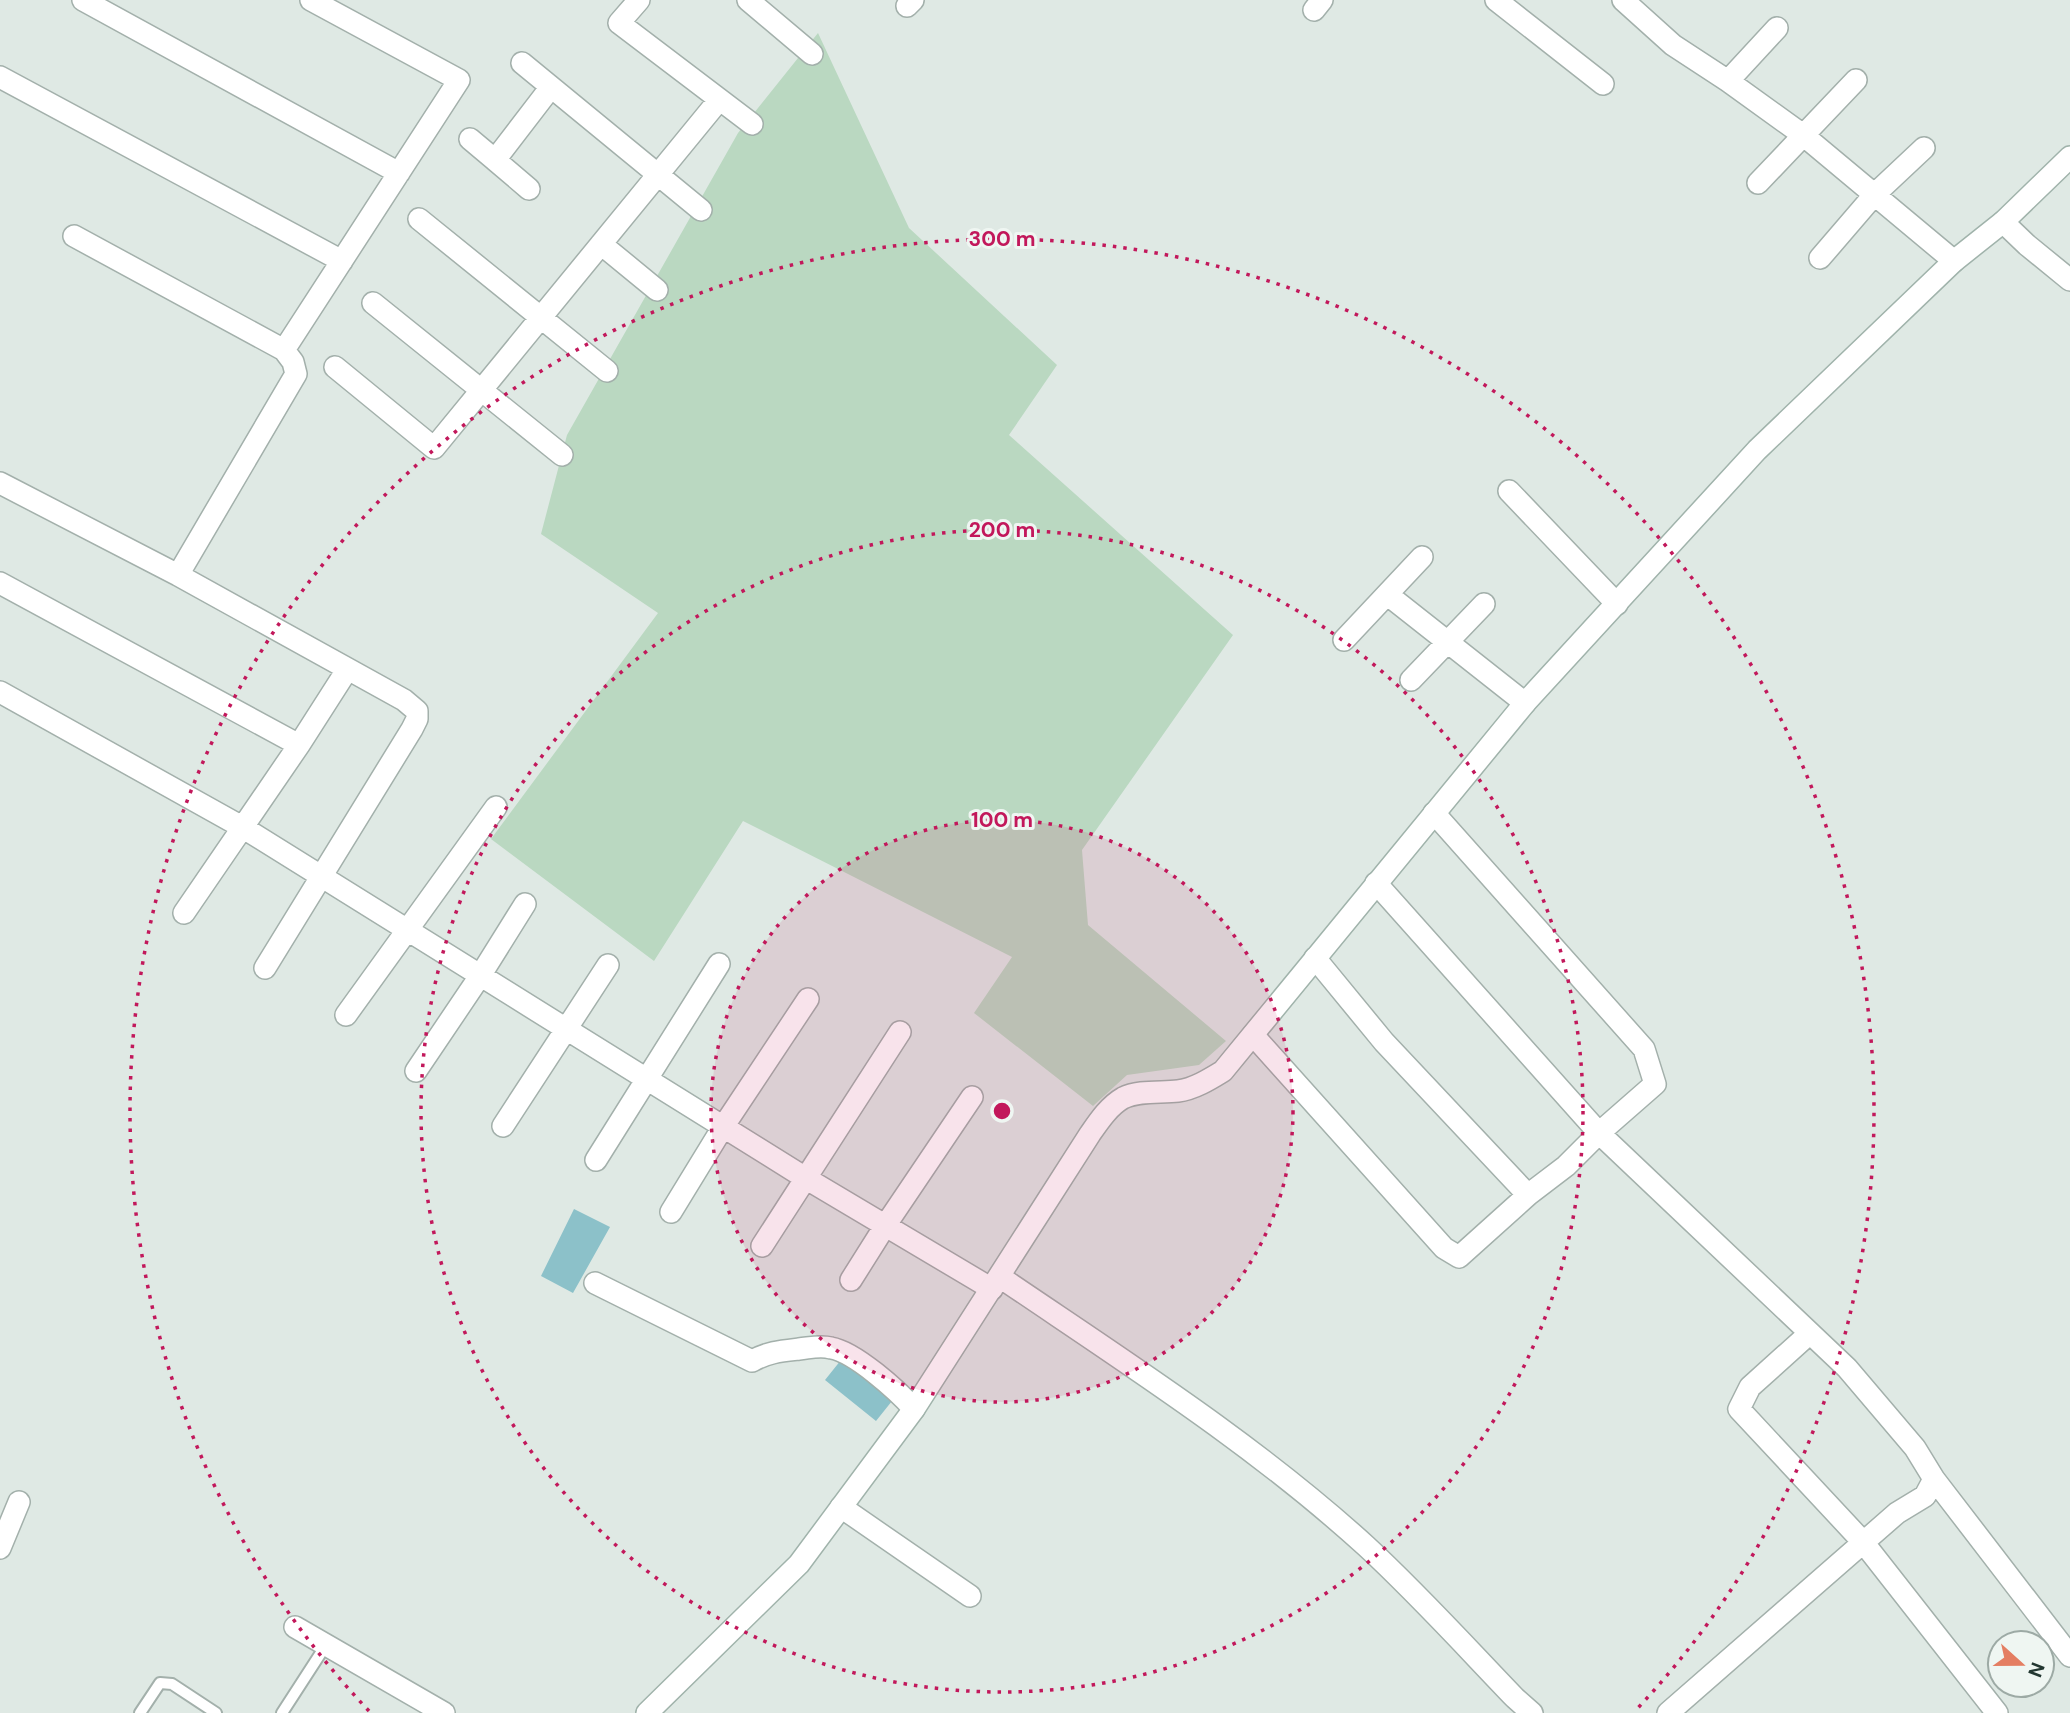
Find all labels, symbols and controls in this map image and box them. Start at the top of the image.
text: 300 m [969,225,1035,253]
text: 200 m [969,516,1035,544]
text: 100 m [971,806,1033,834]
centre of rings [990,1099,1014,1123]
north arrow [1986,1629,2056,1699]
text: N [2022,1659,2051,1681]

